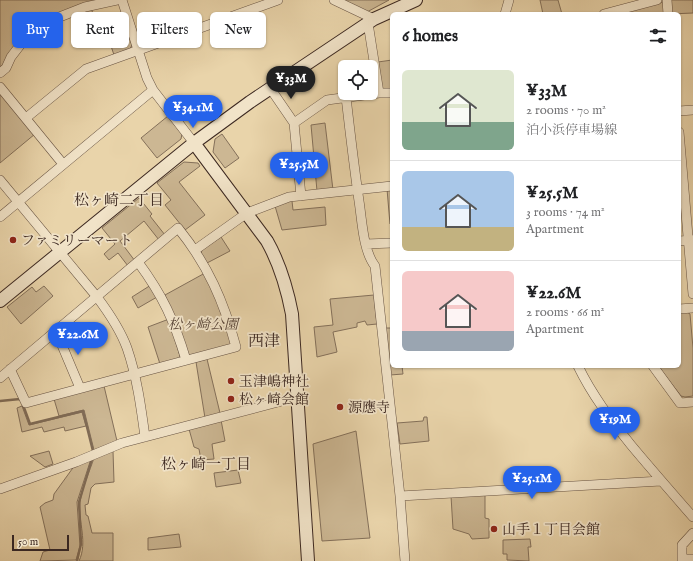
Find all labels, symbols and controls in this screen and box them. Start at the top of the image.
chip: Buy [12,12,63,48]
chip: Rent [71,12,129,48]
chip: Filters [137,12,202,48]
chip: New [210,12,266,48]
icon: filters [647,25,669,47]
text: 6 homes [402,26,458,47]
map controls [338,60,378,100]
button: locate [338,60,378,100]
pin: ¥33M [267,66,315,100]
text: ¥33M [275,70,307,87]
text: ¥33M [526,81,567,102]
icon: home [434,86,482,134]
pin: ¥34.1M [160,95,226,129]
text: ¥34.1M [173,99,213,116]
text: 2 rooms · 70 m² [526,102,606,119]
text: 泊小浜停車場線 [526,122,617,139]
pin: ¥25.5M [266,152,332,186]
text: ¥25.5M [279,156,319,173]
text: ¥25.5M [526,183,578,204]
icon: home [434,187,482,235]
district label: 松ヶ崎二丁目 [74,191,164,210]
text: 3 rooms · 74 m² [526,204,605,221]
text: Apartment [526,221,584,238]
place label: ファミリーマート [21,232,133,250]
marker: ファミリーマート [8,235,18,245]
text: ¥22.6M [526,283,581,304]
icon: home [434,287,482,335]
text: 2 rooms · 66 m² [526,304,604,321]
park label: 松ヶ崎公園 [168,316,240,334]
text: Apartment [526,321,584,338]
pin: ¥22.6M [45,322,111,356]
text: ¥22.6M [57,326,99,343]
district label: 西津 [248,332,280,352]
place label: 玉津嶋神社 [239,373,309,391]
marker: 玉津嶋神社 [226,376,236,386]
place label: 松ヶ崎会館 [239,391,309,409]
marker: 松ヶ崎会館 [226,394,236,404]
place label: 源應寺 [348,399,390,417]
marker: 源應寺 [335,402,345,412]
pin: ¥19M [591,407,639,441]
text: ¥19M [599,411,631,428]
district label: 松ヶ崎一丁目 [161,455,251,474]
pin: ¥25.1M [499,466,565,500]
text: ¥25.1M [512,470,552,487]
place label: 山手１丁目会館 [502,521,600,539]
marker: 山手１丁目会館 [489,524,499,534]
scale bar [12,533,69,552]
text: 50 m [18,535,38,549]

